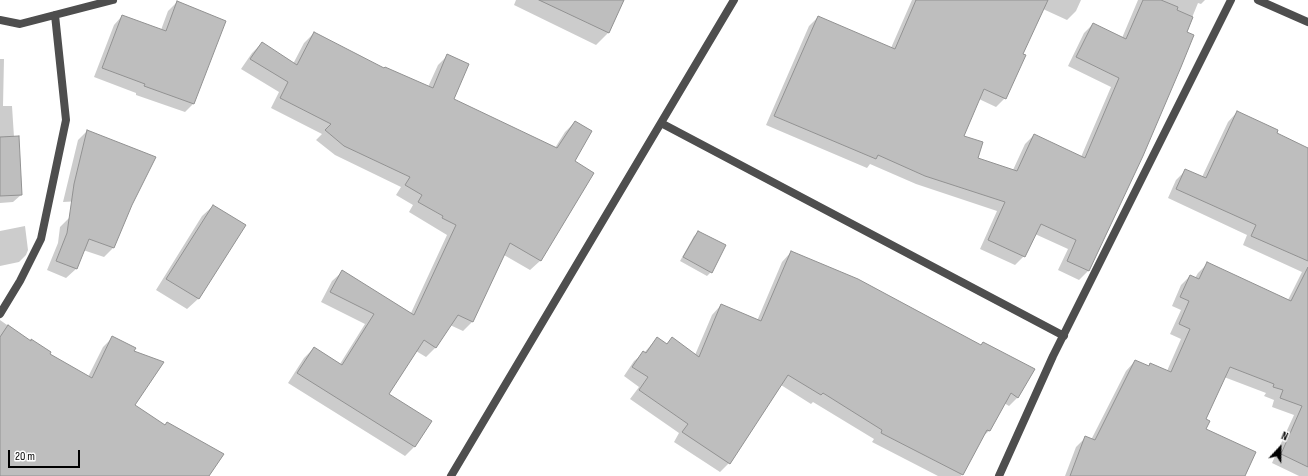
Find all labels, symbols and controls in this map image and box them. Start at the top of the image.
north arrow [1260,428,1300,468]
text: N [1280,429,1290,444]
scale bar [10,442,82,468]
text: 20 m [15,449,35,464]

